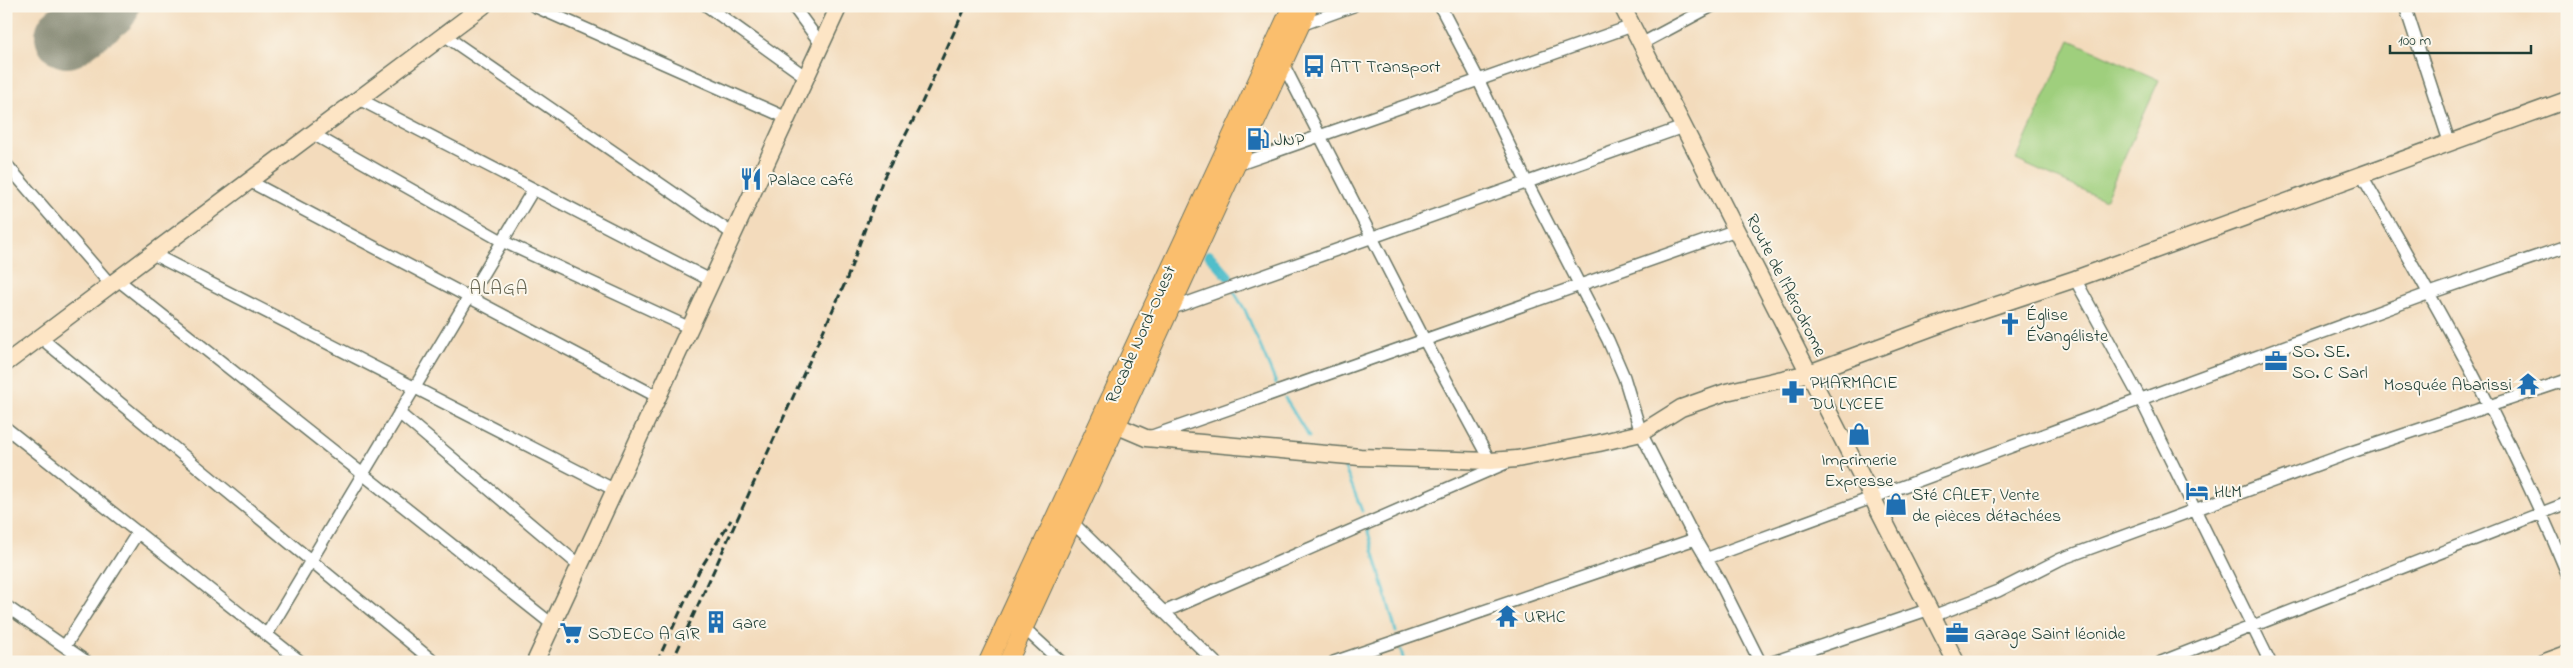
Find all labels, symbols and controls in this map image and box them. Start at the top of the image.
scale bar [2390,22,2532,54]
text: 100 m [2398,30,2431,52]
bus stop icon: ATT Transport [1301,53,1327,79]
place label: ATT Transport [1330,55,1441,81]
fuel station icon: JNP [1245,126,1271,152]
place label: JNP [1274,128,1305,154]
restaurant icon: Palace café [738,166,764,192]
place label: Palace café [768,168,854,194]
street label: Route de l'Aérodrome [1738,210,1833,363]
street label: Rocade Nord-Ouest [1100,261,1184,408]
district label: ALAGA [469,276,529,303]
place label: Église Évangéliste [2026,303,2109,351]
church icon: Église Évangéliste [1997,311,2023,337]
place label: SO. SE. SO. C Sarl [2292,340,2368,387]
office icon: SO. SE. SO. C Sarl [2263,348,2289,374]
place label: PHARMACIE DU LYCEE [1809,371,1898,418]
temple icon: Mosquée Abarissi [2515,371,2541,397]
place label: Mosquée Abarissi [2383,373,2512,399]
pharmacy icon: PHARMACIE DU LYCEE [1780,379,1806,405]
shop icon: Imprimerie Expresse [1846,421,1872,447]
place label: Imprimerie Expresse [1821,448,1898,495]
hotel icon: HLM [2184,478,2210,504]
place label: HLM [2214,480,2242,506]
place label: Sté CALEF, Vente de pièces détachées [1912,483,2061,530]
shop icon: Sté CALEF, Vente de pièces détachées [1883,491,1909,517]
temple icon: URHC [1494,603,1520,629]
place label: URHC [1524,605,1566,631]
building icon: Gare [703,609,729,635]
place label: Gare [732,611,768,637]
supermarket icon: SODECO A GIR [558,620,584,646]
office icon: Garage Saint léonide [1944,620,1970,646]
place label: SODECO A GIR [588,622,700,648]
place label: Garage Saint léonide [1974,622,2127,649]

